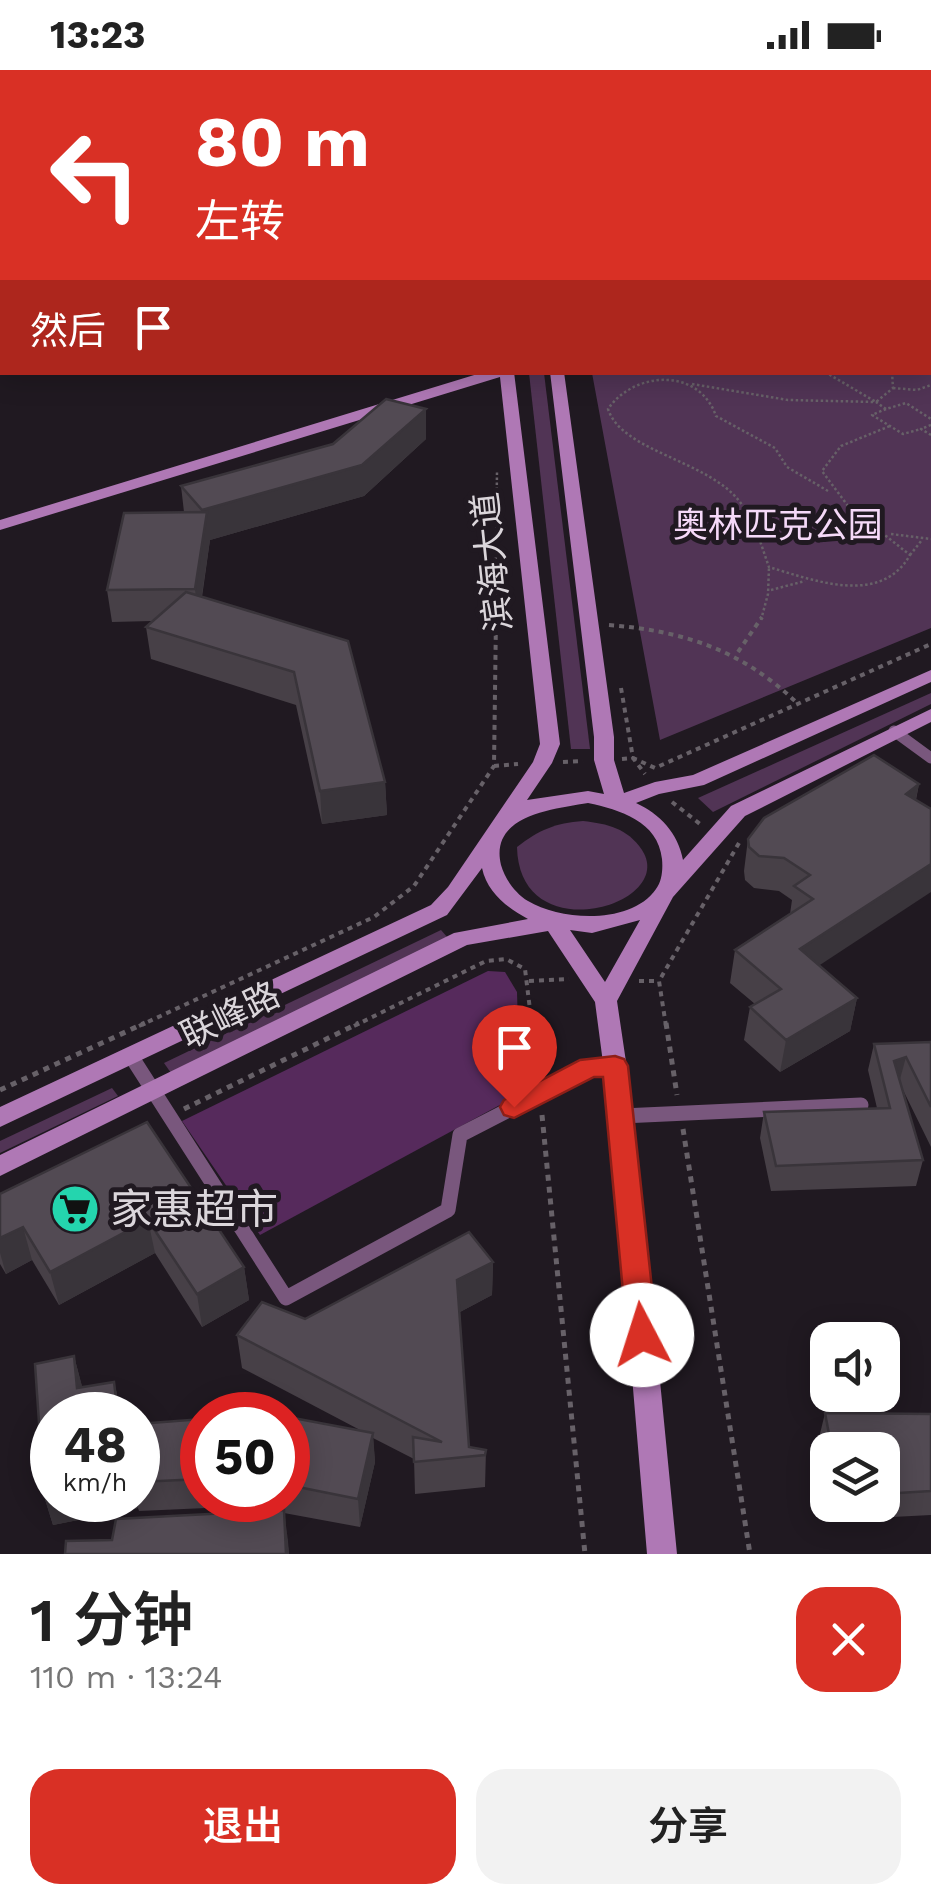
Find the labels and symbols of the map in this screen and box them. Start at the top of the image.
street label: 滨海大道 [464,490,520,634]
park label: 奥林匹克公园 [673,504,883,546]
street label: 联峰路 [174,973,286,1057]
pin [472,1005,557,1108]
supermarket icon: 家惠超市 [49,1183,101,1235]
place label: 家惠超市 [110,1185,278,1234]
position arrow [590,1283,694,1387]
speed limit sign: 50 [180,1392,310,1522]

